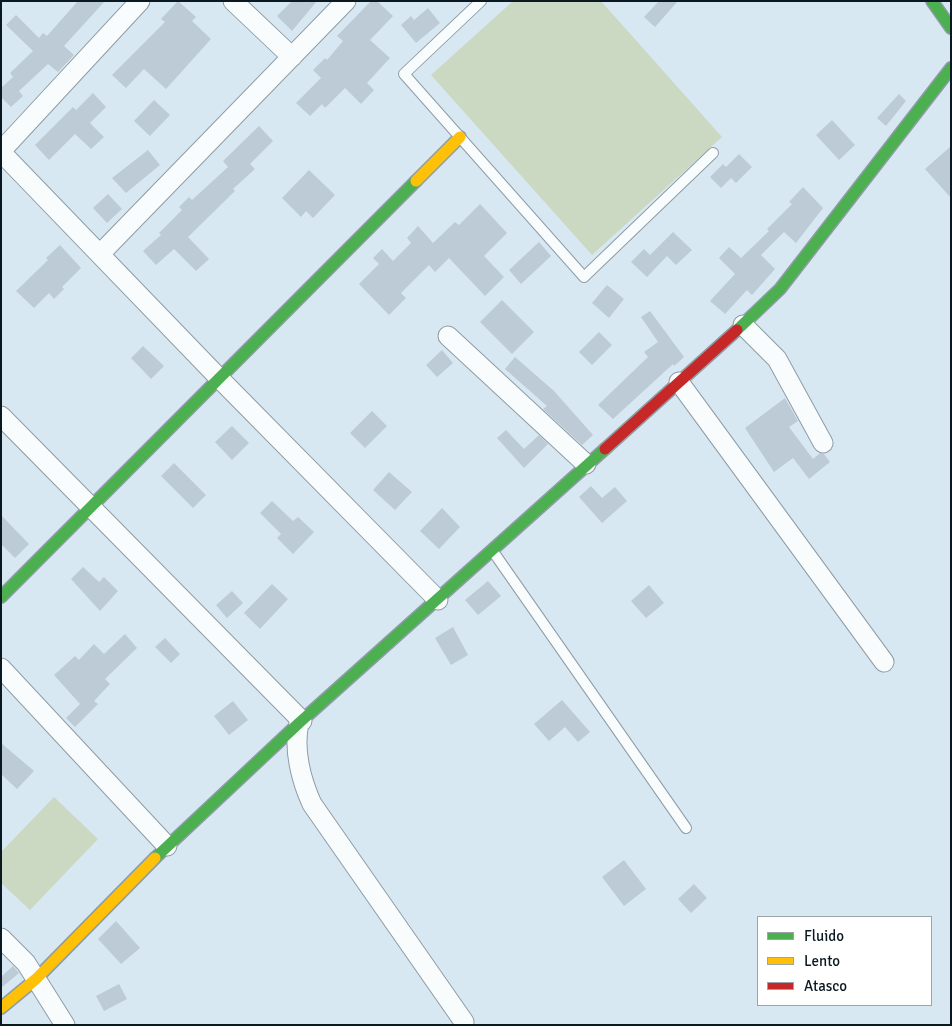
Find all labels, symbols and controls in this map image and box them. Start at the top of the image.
legend [757,916,932,1006]
text: Fluido [804,927,844,945]
text: Lento [804,952,840,970]
text: Atasco [804,977,847,995]

